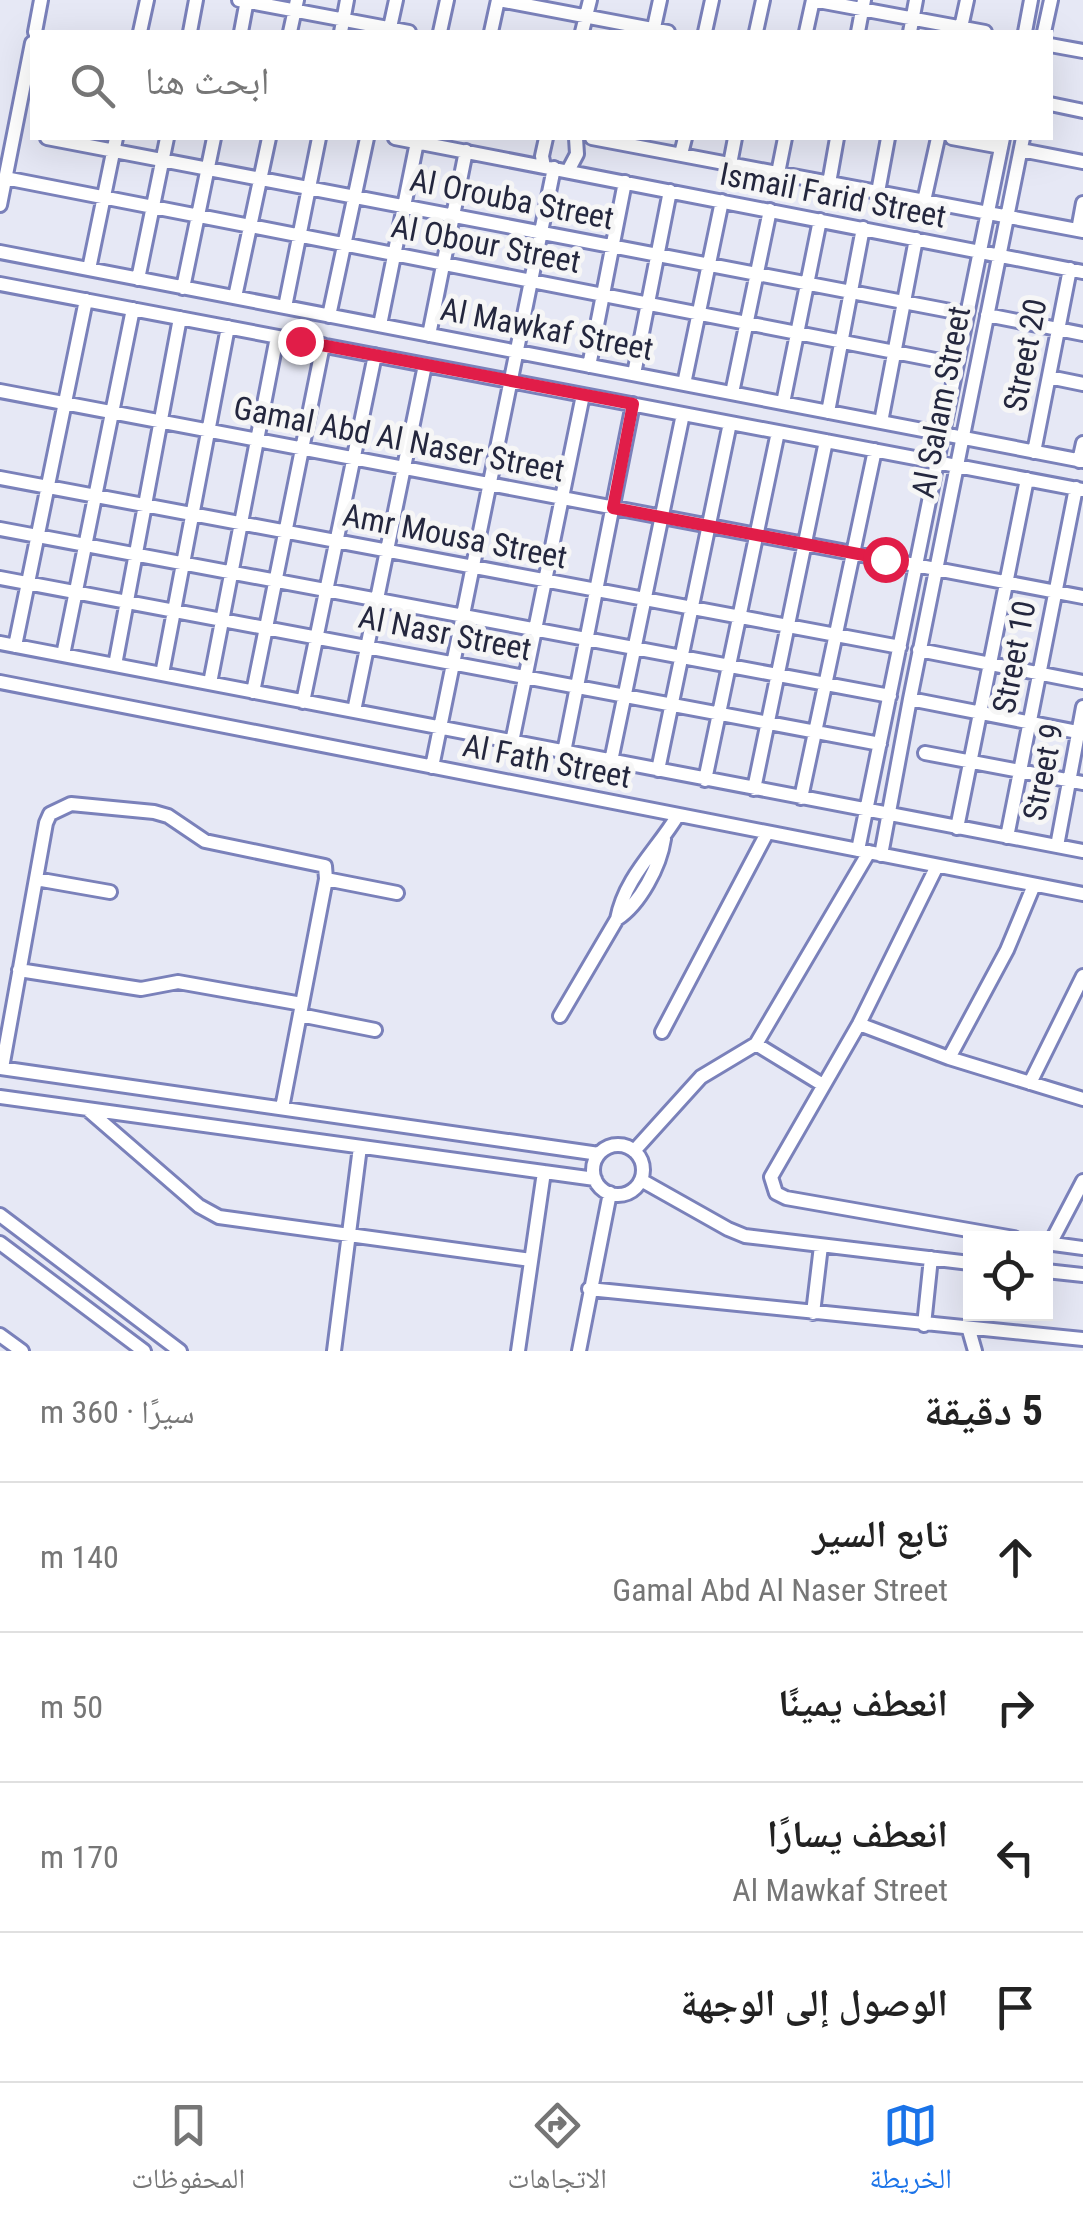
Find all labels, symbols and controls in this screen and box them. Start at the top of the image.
search box [30,30,1053,140]
icon: search [65,58,120,113]
text: ابحث هنا [145,59,270,103]
street label: Ismail Farid Street [717,154,949,236]
street label: Al Orouba Street [407,161,617,237]
street label: Al Obour Street [388,207,584,281]
street label: Al Mawkaf Street [438,290,656,368]
street label: Street 20 [995,295,1055,415]
street label: Al Salam Street [904,303,978,501]
route end [278,319,324,365]
street label: Gamal Abd Al Naser Street [231,388,567,490]
street label: Amr Mousa Street [340,496,570,576]
route start [863,537,909,583]
street label: Street 10 [984,597,1044,717]
street label: Al Nasr Street [355,598,535,668]
street label: Street 9 [1015,720,1071,824]
street label: Al Fath Street [460,726,634,796]
map controls [963,1231,1053,1321]
button: locate [963,1231,1053,1321]
text: 5 دقيقة [924,1386,1043,1435]
text: سيرًا · 360 m [40,1393,194,1431]
text: تابع السير [812,1512,948,1556]
icon: ahead [988,1530,1043,1585]
text: 140 m [40,1538,119,1576]
text: Gamal Abd Al Naser Street [612,1571,948,1609]
icon: right [988,1680,1043,1735]
text: انعطف يمينًا [778,1681,948,1725]
text: 50 m [40,1688,103,1726]
text: انعطف يسارًا [767,1812,948,1856]
icon: left [988,1830,1043,1885]
text: 170 m [40,1838,119,1876]
text: Al Mawkaf Street [732,1871,948,1909]
icon: arrive [988,1980,1043,2035]
text: الوصول إلى الوجهة [681,1981,948,2025]
tab: المحفوظات [131,2098,245,2206]
tab: الاتجاهات [508,2098,607,2206]
tab: الخريطة [869,2098,952,2206]

